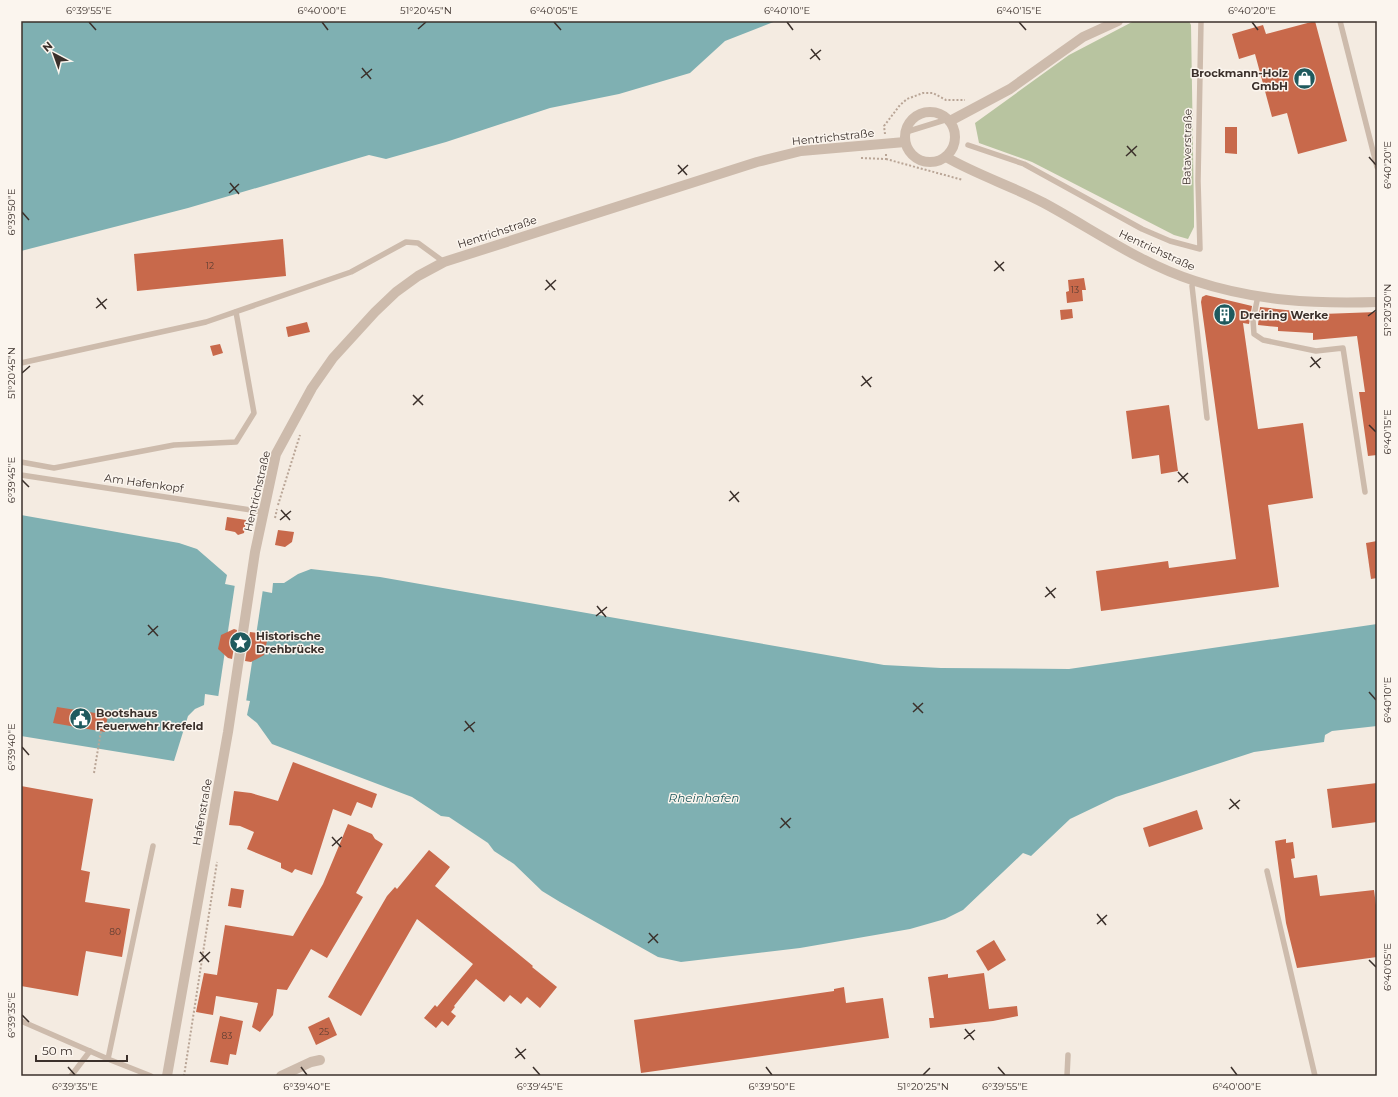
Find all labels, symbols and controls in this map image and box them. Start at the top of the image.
text: 6°39'55"E [66,4,112,17]
text: 6°40'00"E [298,4,347,17]
text: 51°20'45"N [400,4,452,17]
text: 6°40'05"E [530,4,578,17]
text: 6°40'10"E [764,4,810,17]
text: 6°40'15"E [996,4,1042,17]
text: 6°40'20"E [1228,4,1276,17]
north arrow [34,34,74,74]
text: N [39,38,55,55]
place label: Brockmann-Holz GmbH [1191,66,1288,93]
shop icon: Brockmann-Holz GmbH [1291,66,1317,92]
street label: Bataverstraße [1179,108,1195,185]
street label: Hentrichstraße [791,126,875,148]
text: 6°40'20"E [1381,141,1394,189]
text: 6°39'50"E [5,188,18,235]
street label: Hentrichstraße [456,212,539,251]
street label: Hentrichstraße [1117,226,1198,274]
house number: 12 [206,260,214,271]
house number: 13 [1071,284,1079,295]
text: 51°20'30"N [1381,284,1394,336]
building icon: Dreiring Werke [1211,302,1237,328]
place label: Dreiring Werke [1240,308,1328,322]
text: 51°20'45"N [5,347,18,399]
text: 6°40'15"E [1381,409,1394,455]
street label: Hentrichstraße [241,449,273,533]
text: 6°39'45"E [5,457,18,503]
street label: Am Hafenkopf [103,471,186,496]
place icon: Historische Drehbrücke [228,629,254,655]
place label: Historische Drehbrücke [256,629,325,656]
text: 6°40'10"E [1381,677,1394,723]
public building icon: Bootshaus Feuerwehr Krefeld [67,706,93,732]
place label: Bootshaus Feuerwehr Krefeld [96,706,203,733]
text: 6°39'40"E [5,723,18,771]
street label: Hafenstraße [189,777,215,846]
water label: Rheinhafen [669,790,739,805]
house number: 80 [109,926,121,937]
text: 6°40'05"E [1381,943,1394,991]
text: 6°39'35"E [5,992,18,1038]
house number: 25 [319,1026,329,1037]
house number: 83 [222,1030,232,1041]
scale bar [36,1037,127,1063]
text: 50 m [42,1043,73,1058]
text: 6°39'35"E [52,1080,98,1093]
text: 6°39'40"E [283,1080,331,1093]
text: 6°39'45"E [517,1080,563,1093]
text: 6°39'50"E [749,1080,796,1093]
text: 51°20'25"N [897,1080,949,1093]
text: 6°39'55"E [982,1080,1028,1093]
text: 6°40'00"E [1213,1080,1262,1093]

